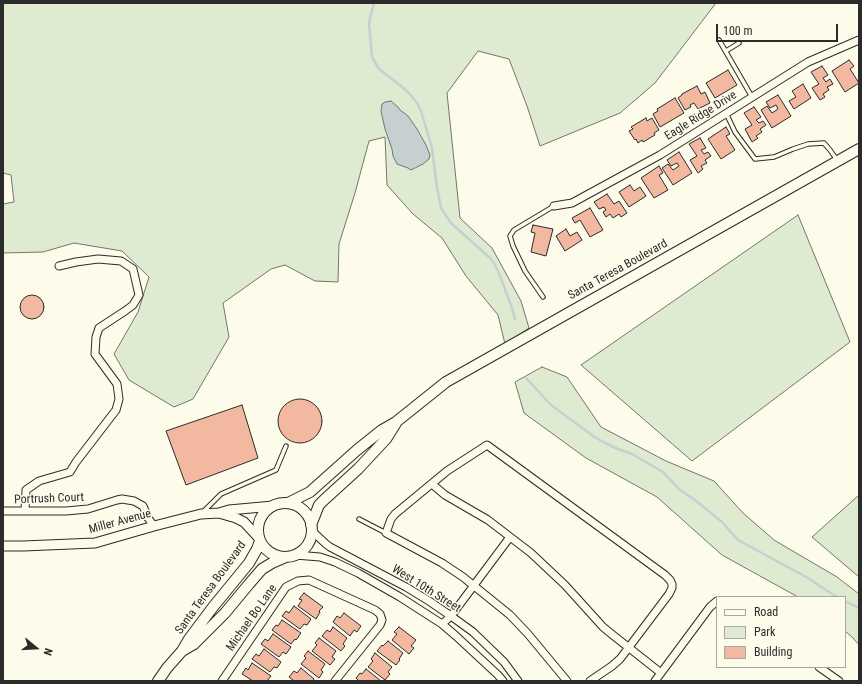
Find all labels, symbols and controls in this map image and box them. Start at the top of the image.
scale bar [718,16,840,42]
text: 100 m [723,24,753,38]
street label: Eagle Ridge Drive [662,88,740,144]
street label: Santa Teresa Boulevard [566,237,670,303]
street label: Portrush Court [14,491,84,507]
street label: Miller Avenue [87,507,153,537]
street label: Santa Teresa Boulevard [172,539,250,637]
street label: West 10th Street [389,562,463,616]
street label: Michael Bo Lane [224,582,280,654]
legend [716,596,846,668]
text: Road [754,605,778,619]
text: Park [754,625,775,639]
north arrow [16,628,56,668]
text: Building [754,645,792,659]
text: N [41,647,55,657]

